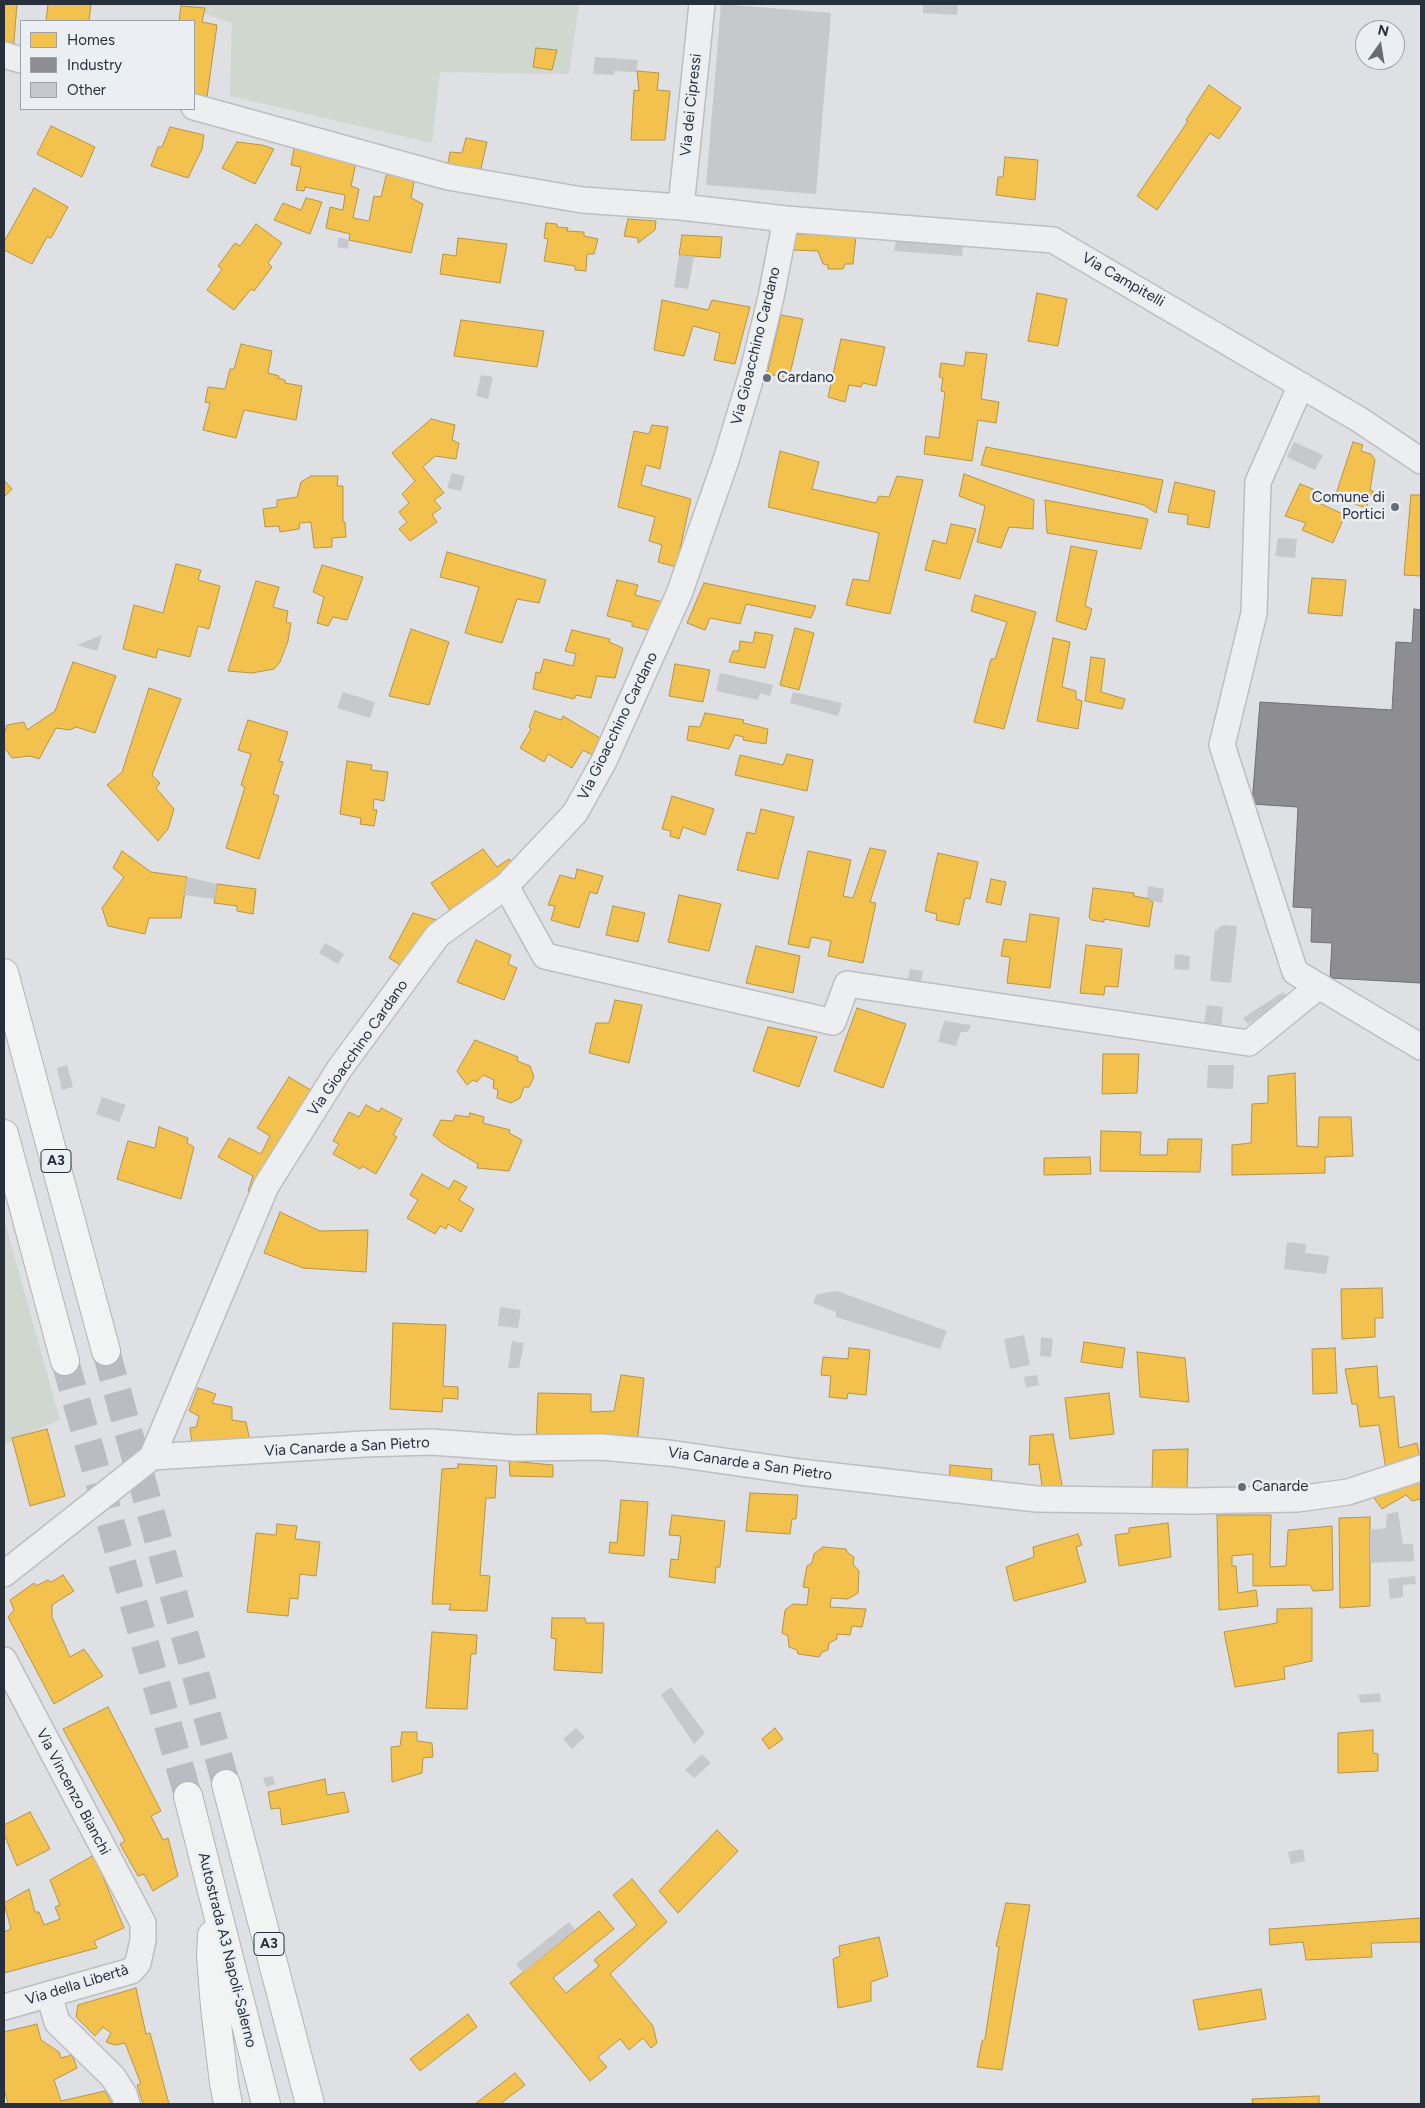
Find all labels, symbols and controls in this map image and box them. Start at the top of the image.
legend [20,20,195,110]
north arrow [1355,20,1405,70]
text: N [1376,21,1390,40]
text: Homes [67,31,115,49]
street label: Via dei Cipressi [677,53,705,157]
text: Industry [67,56,122,74]
text: Other [67,81,106,99]
street label: Via Campitelli [1078,249,1168,311]
street label: Via Gioacchino Cardano [728,265,784,427]
place label: Cardano [777,369,834,387]
marker: Cardano [761,372,773,384]
place label: Comune di Portici [1312,489,1385,524]
marker: Comune di Portici [1389,501,1401,513]
street label: Via Gioacchino Cardano [574,649,662,803]
street label: Via Gioacchino Cardano [304,976,412,1120]
road number: A3 [41,1150,71,1172]
street label: Via Canarde a San Pietro [264,1434,430,1460]
street label: Via Canarde a San Pietro [667,1444,833,1484]
place label: Canarde [1252,1478,1309,1496]
marker: Canarde [1236,1481,1248,1493]
street label: Via Vincenzo Bianchi [32,1726,114,1858]
street label: Autostrada A3 Napoli-Salerno [194,1850,260,2050]
road number: A3 [254,1932,284,1956]
street label: Via della Libertà [23,1961,131,2009]

